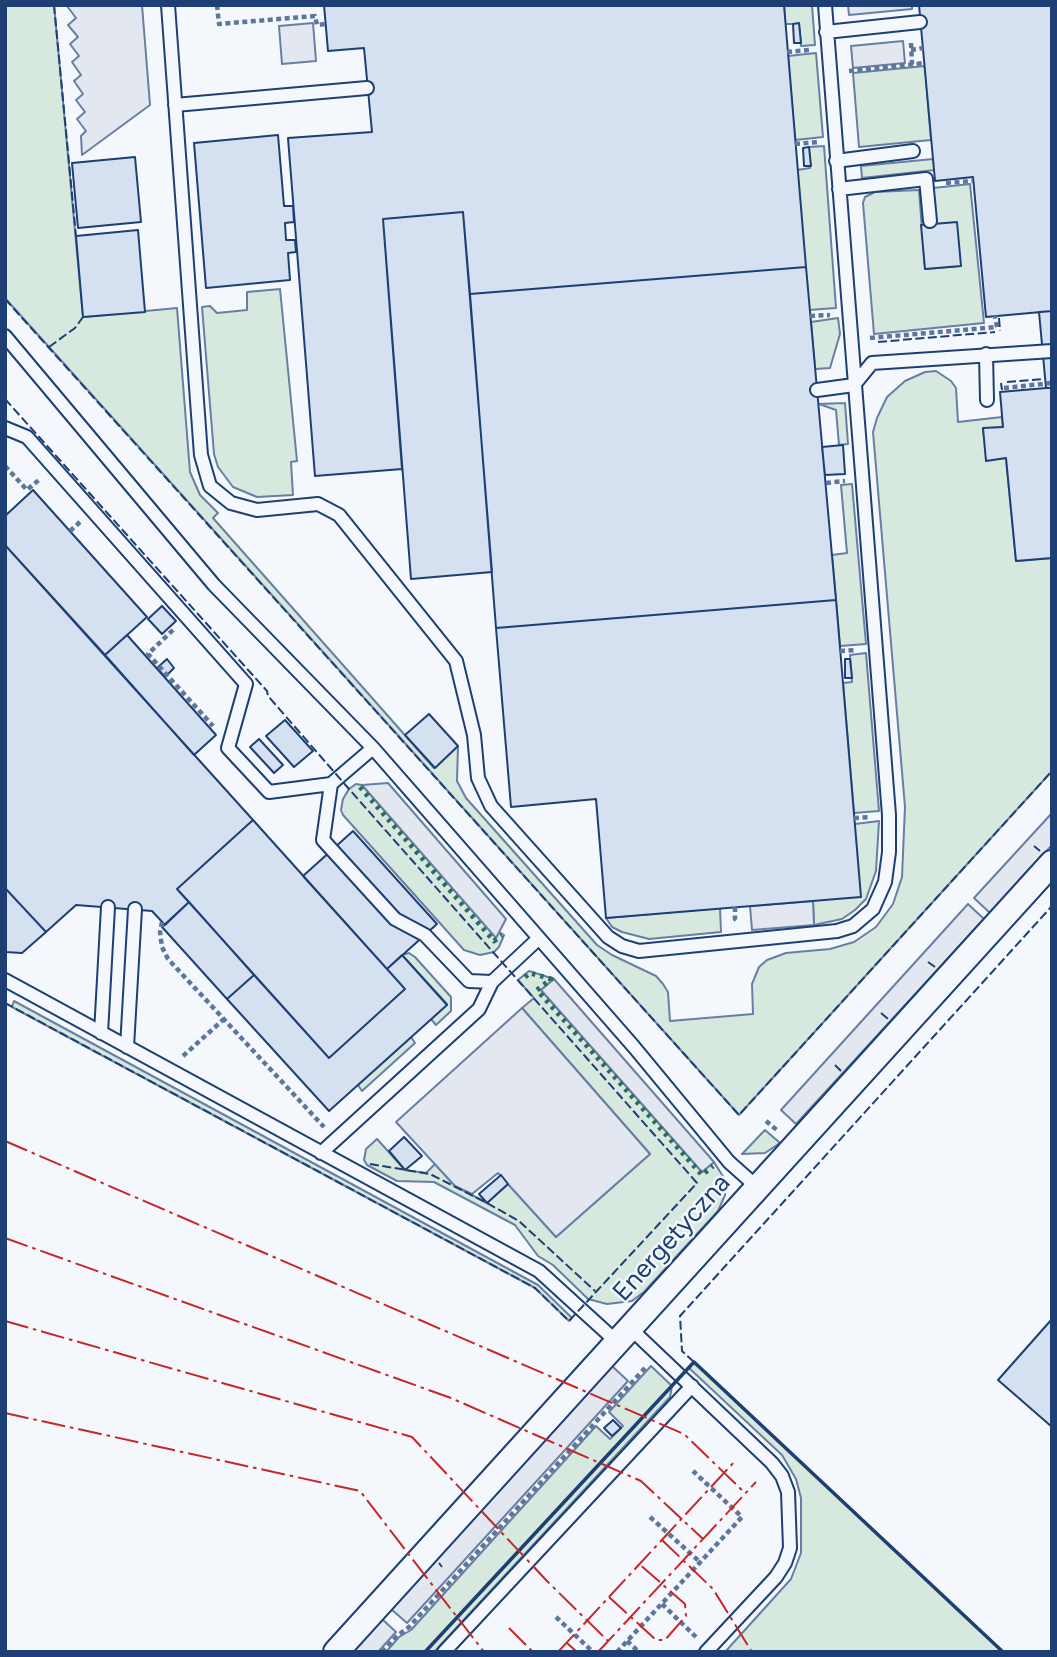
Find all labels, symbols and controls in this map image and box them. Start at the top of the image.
street label: Energetyczna [607,1168,737,1308]

